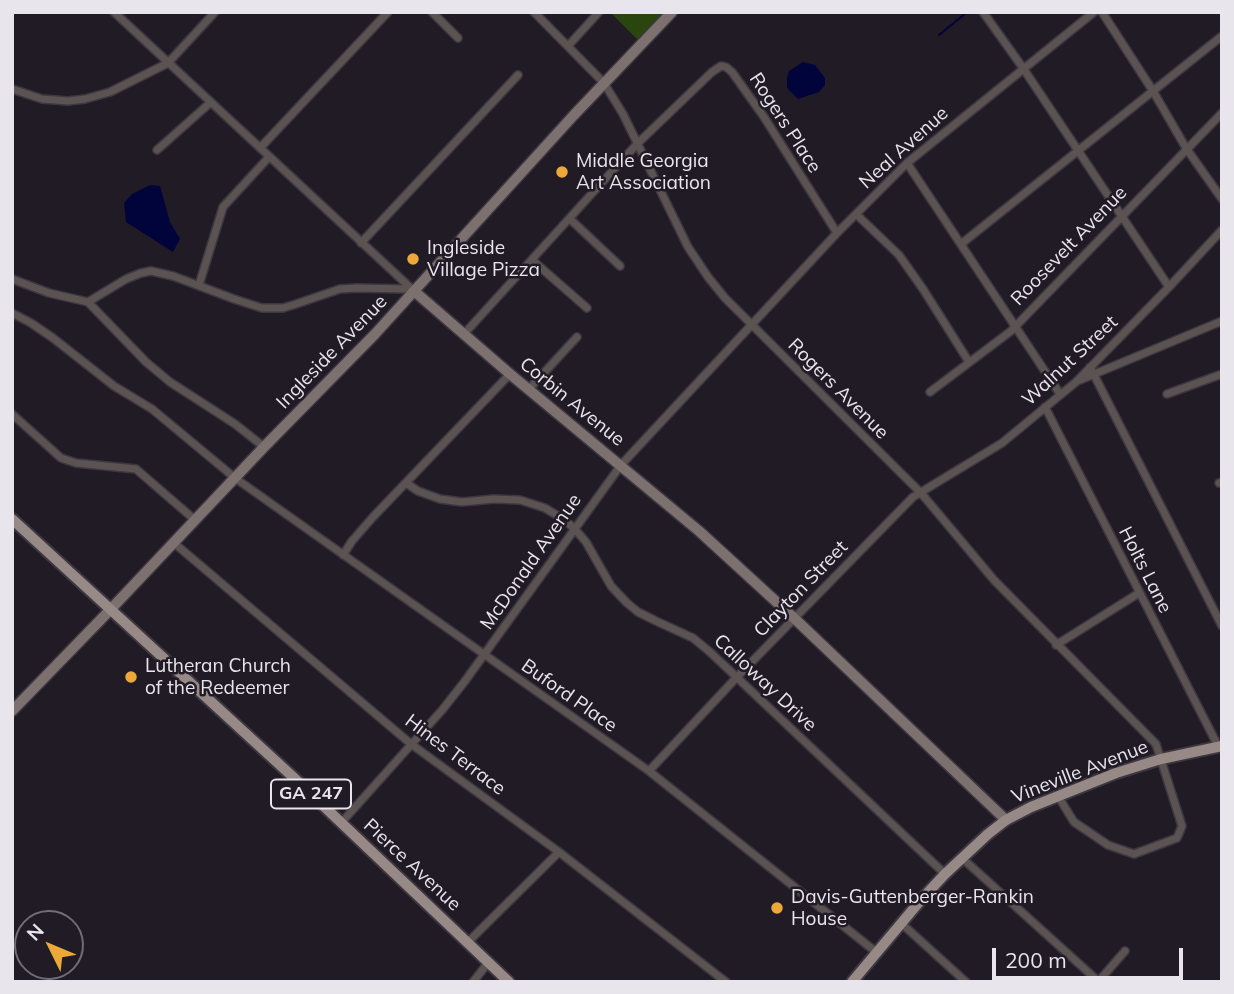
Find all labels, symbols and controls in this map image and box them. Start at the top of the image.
street label: Rogers Place [744,69,826,177]
street label: Neal Avenue [855,102,953,194]
place label: Middle Georgia Art Association [576,150,711,194]
marker: Middle Georgia Art Association [554,164,570,180]
street label: Roosevelt Avenue [1006,182,1132,310]
place label: Ingleside Village Pizza [427,237,540,281]
marker: Ingleside Village Pizza [405,251,421,267]
street label: Ingleside Avenue [272,290,392,414]
street label: Walnut Street [1018,311,1122,411]
street label: Rogers Avenue [783,334,893,444]
street label: Corbin Avenue [515,353,629,451]
street label: McDonald Avenue [476,490,586,634]
street label: Holts Lane [1113,523,1177,617]
street label: Clayton Street [749,536,853,642]
street label: Calloway Drive [709,630,821,736]
place label: Lutheran Church of the Redeemer [145,655,291,699]
street label: Buford Place [517,655,621,737]
marker: Lutheran Church of the Redeemer [123,669,139,685]
street label: Hines Terrace [400,710,510,800]
street label: Vineville Avenue [1009,736,1151,808]
road number: GA 247 [271,780,351,808]
street label: Pierce Avenue [359,814,465,916]
place label: Davis-Guttenberger-Rankin House [791,886,1034,930]
marker: Davis-Guttenberger-Rankin House [769,900,785,916]
north arrow [14,910,84,980]
text: N [21,919,49,945]
scale bar [996,934,1187,978]
text: 200 m [1005,947,1067,973]

